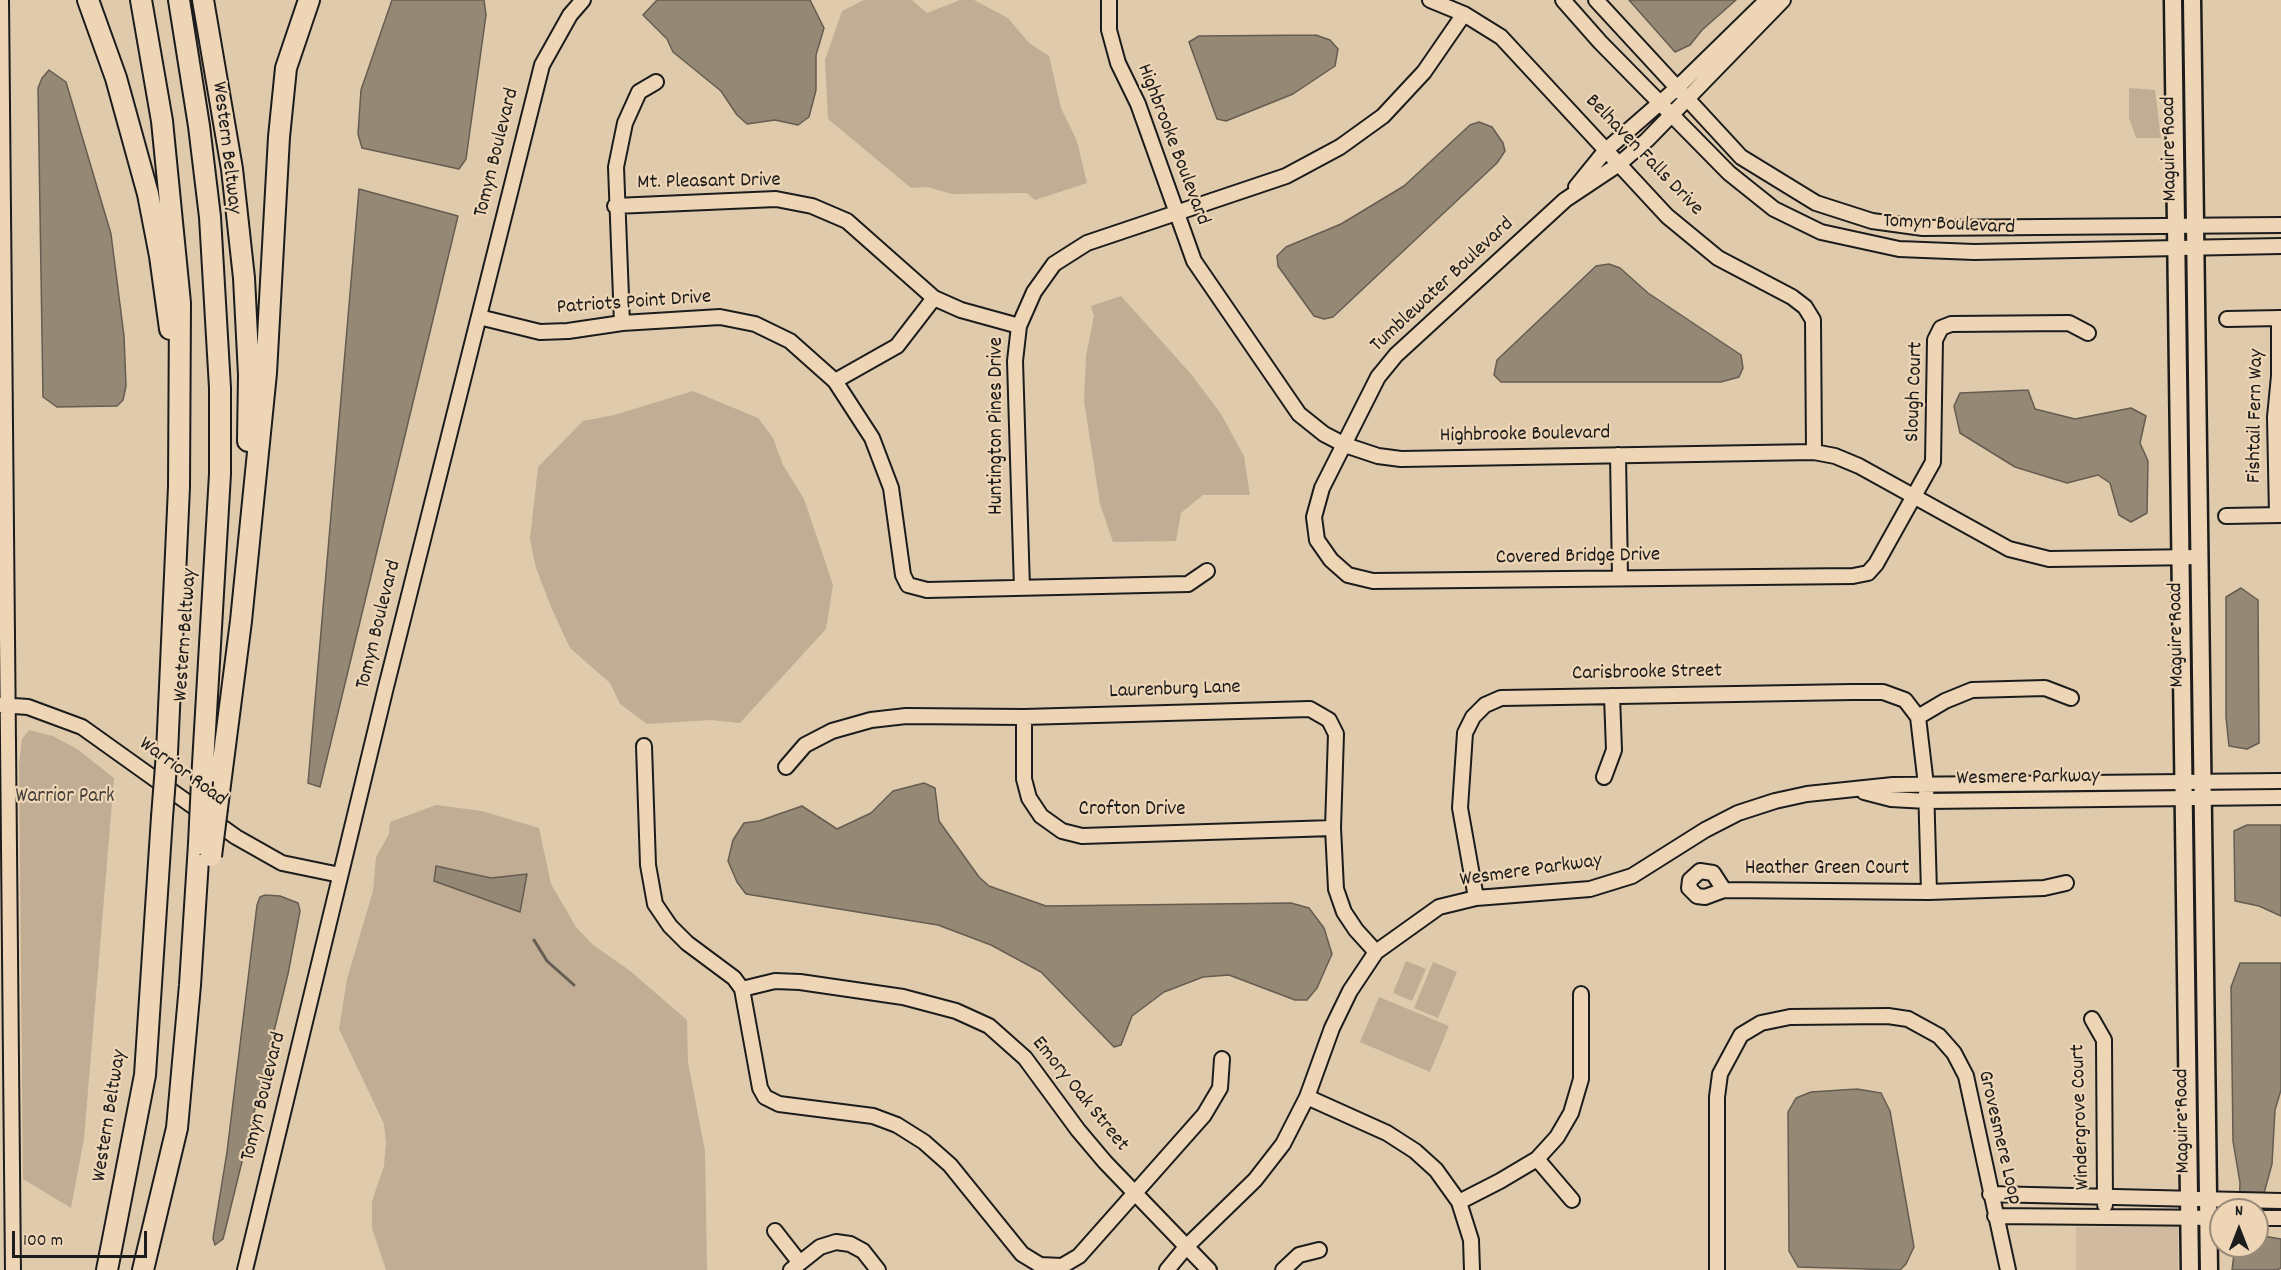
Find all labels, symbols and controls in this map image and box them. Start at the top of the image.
street label: Highbrooke Boulevard [1130,61,1214,229]
street label: Western Beltway [204,80,246,216]
street label: Tomyn Boulevard [470,86,526,220]
street label: Belhaven Falls Drive [1579,90,1707,222]
street label: Maguire Road [2157,96,2185,202]
street label: Mt. Pleasant Drive [637,169,781,197]
street label: Tomyn Boulevard [1882,210,2016,242]
street label: Tumblewater Boulevard [1366,213,1520,359]
street label: Patriots Point Drive [556,286,712,322]
street label: Huntington Pines Drive [985,337,1011,515]
street label: Slough Court [1902,341,1930,443]
street label: Fishtail Fern Way [2243,349,2271,483]
street label: Highbrooke Boulevard [1440,422,1610,450]
street label: Covered Bridge Drive [1496,544,1660,572]
street label: Tomyn Boulevard [352,558,408,692]
street label: Western Beltway [170,568,204,702]
street label: Maguire Road [2164,582,2192,688]
street label: Carisbrooke Street [1572,660,1722,688]
street label: Laurenburg Lane [1109,676,1241,706]
street label: Warrior Road [133,733,231,813]
street label: Wesmere Parkway [1956,765,2100,793]
park label: Warrior Park [15,785,115,811]
street label: Crofton Drive [1079,798,1185,824]
street label: Wesmere Parkway [1458,850,1604,894]
street label: Heather Green Court [1745,857,1909,883]
street label: Tomyn Boulevard [237,1030,293,1164]
street label: Emory Oak Street [1025,1032,1133,1158]
street label: Windergrove Court [2067,1044,2097,1190]
street label: Western Beltway [88,1048,134,1184]
street label: Grovesmere Loop [1970,1068,2026,1208]
street label: Maguire Road [2170,1068,2198,1174]
north arrow [2209,1198,2269,1258]
text: N [2235,1200,2243,1223]
scale bar [15,1219,150,1257]
text: 100 m [23,1229,63,1254]

